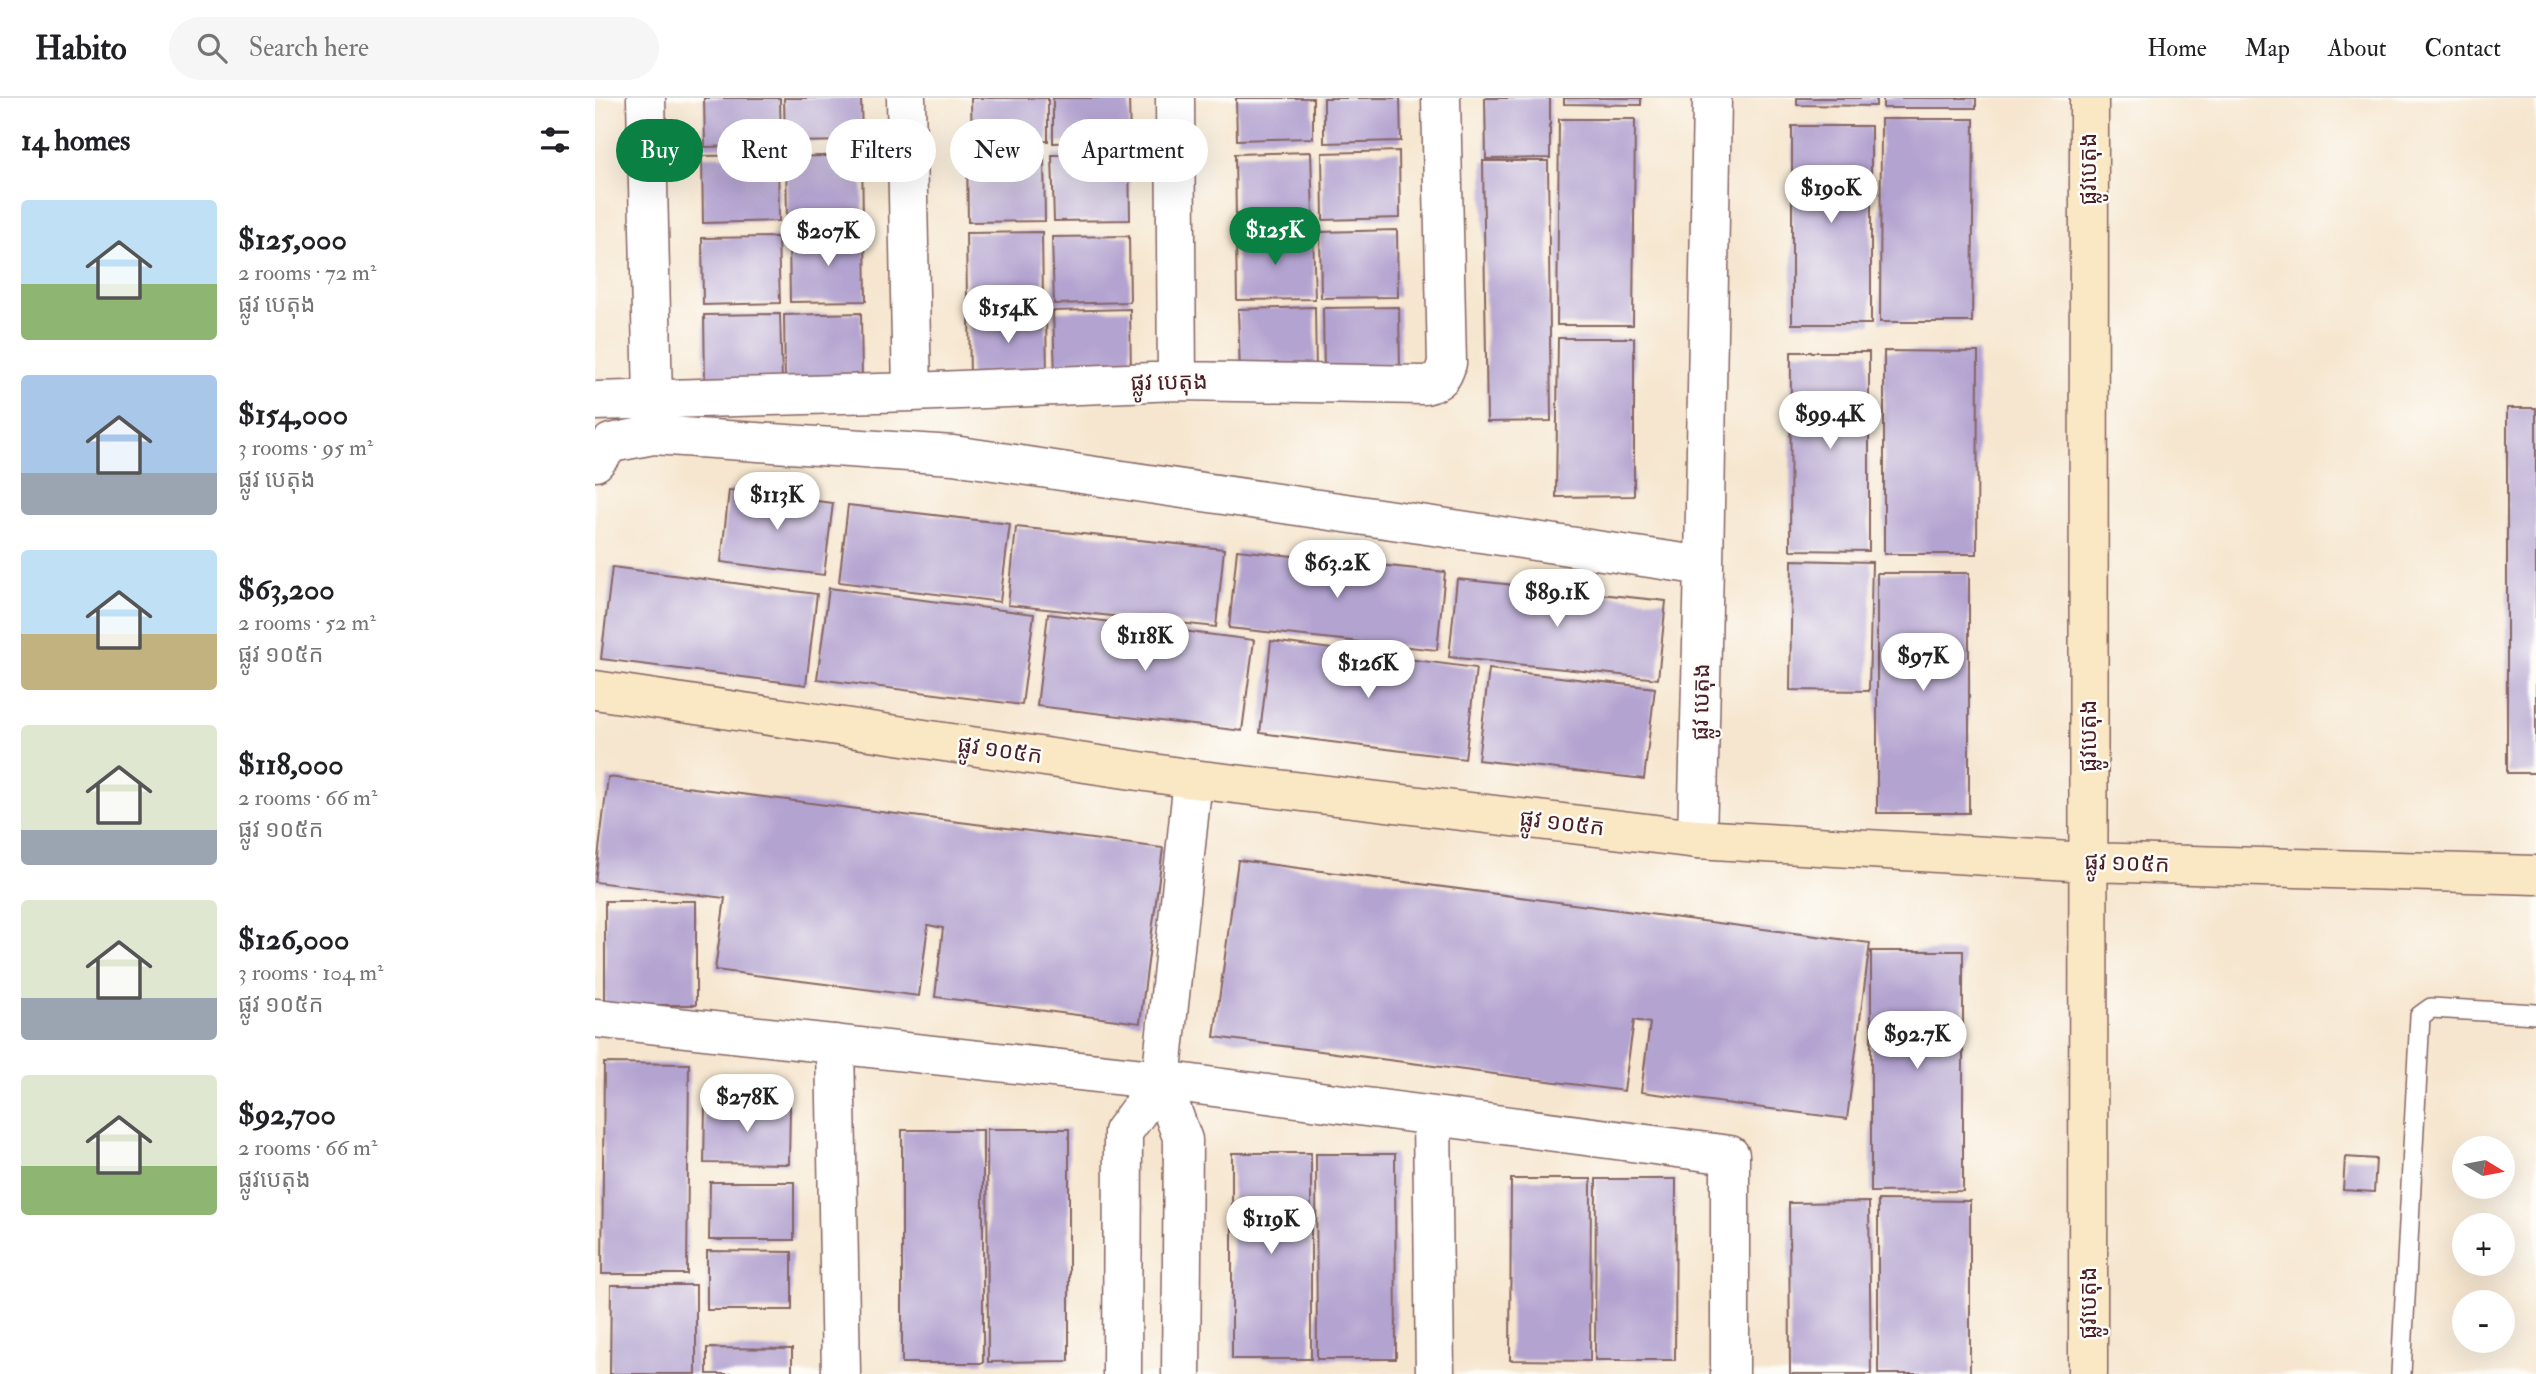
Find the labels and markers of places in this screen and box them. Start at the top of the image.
pin: $190K [1782,166,1880,225]
pin: $207K [779,208,877,268]
pin: $125K [1226,208,1324,267]
pin: $154K [959,286,1057,345]
pin: $99.4K [1773,392,1887,451]
pin: $113K [728,472,826,532]
pin: $63.2K [1280,540,1394,600]
pin: $89.1K [1500,570,1614,629]
pin: $118K [1096,614,1194,673]
pin: $97K [1882,634,1964,693]
pin: $126K [1319,640,1417,700]
pin: $92.7K [1860,1012,1974,1071]
pin: $278K [698,1074,796,1134]
pin: $119K [1222,1196,1320,1256]

